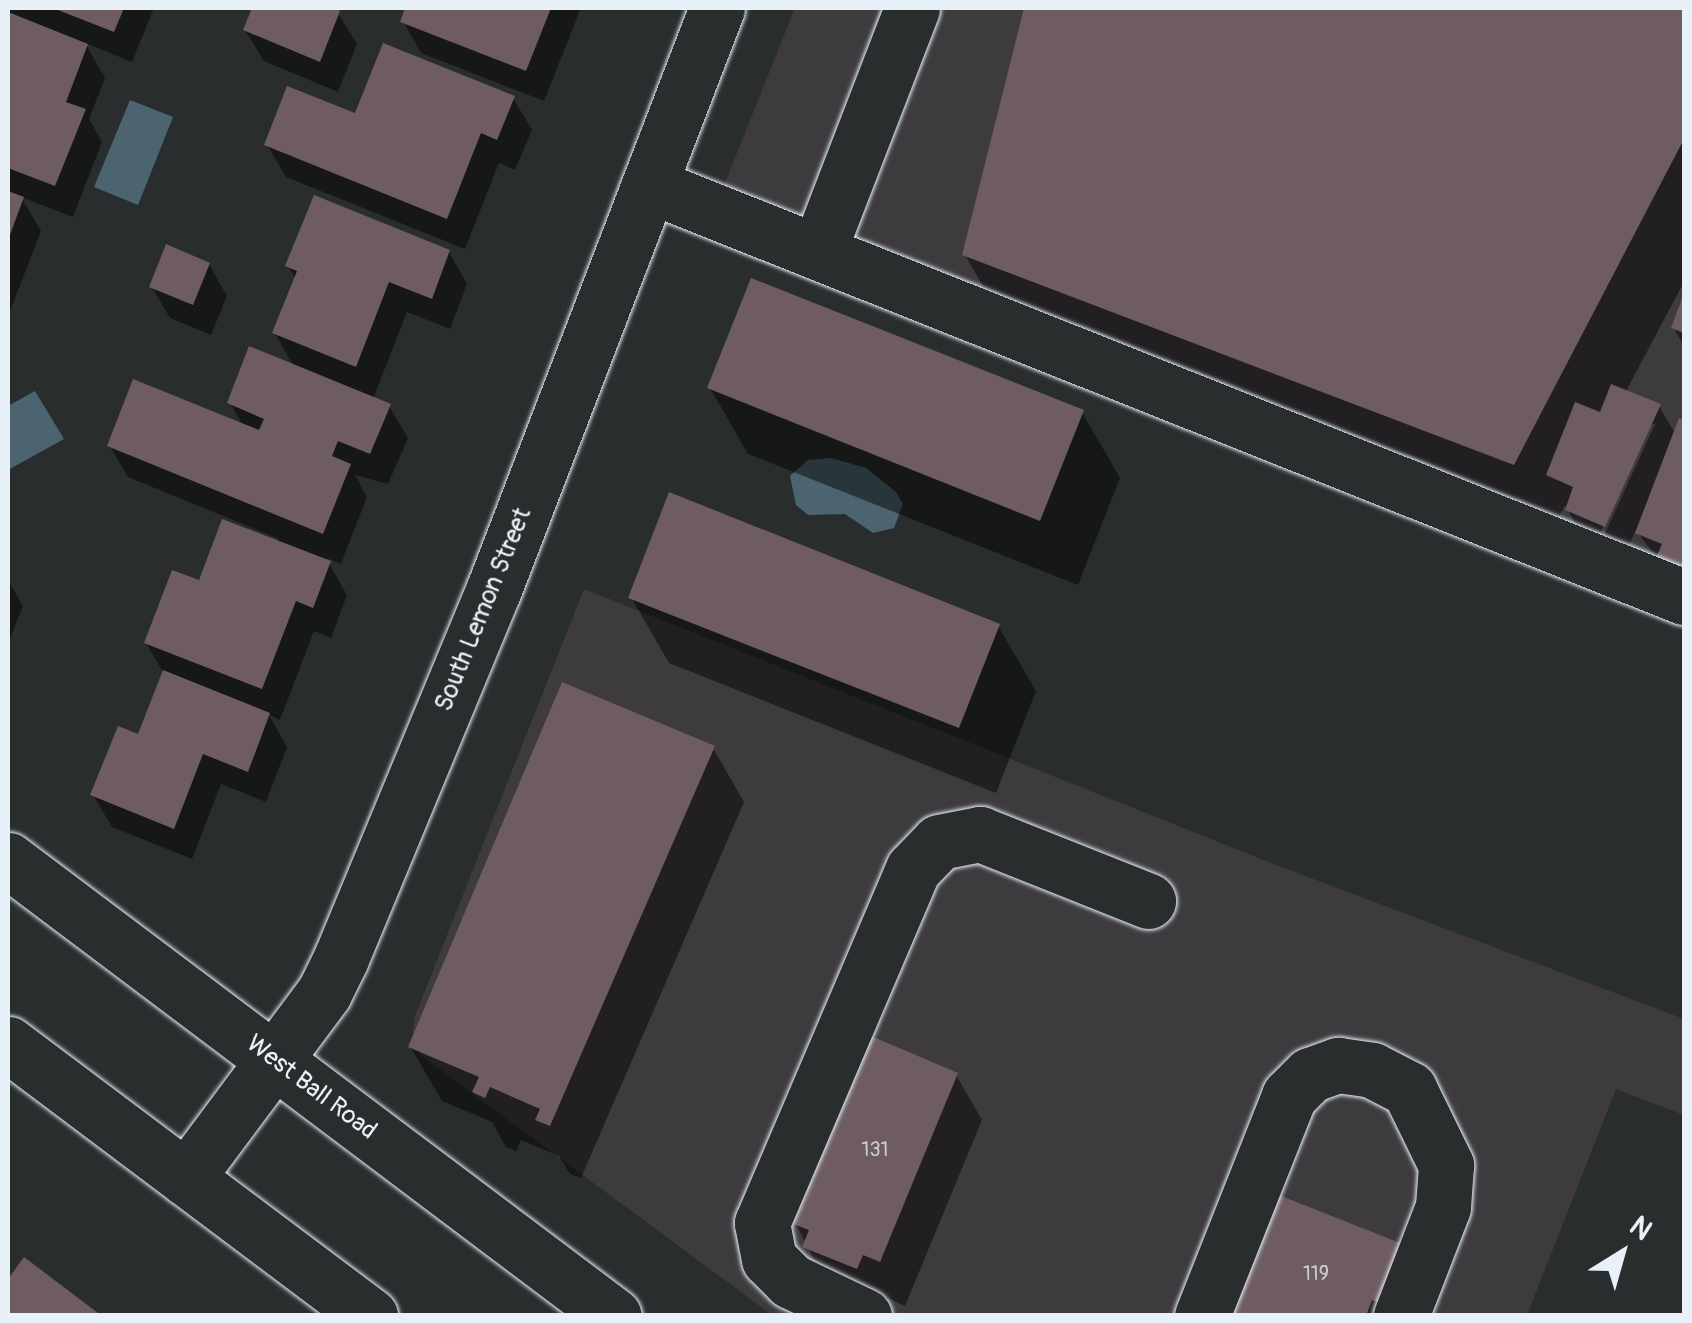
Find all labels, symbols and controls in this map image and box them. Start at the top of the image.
street label: South Lemon Street [429,504,539,716]
street label: West Ball Road [240,1029,382,1147]
house number: 131 [862,1137,888,1161]
north arrow [1572,1203,1672,1303]
text: N [1622,1209,1658,1248]
house number: 119 [1303,1261,1329,1285]

